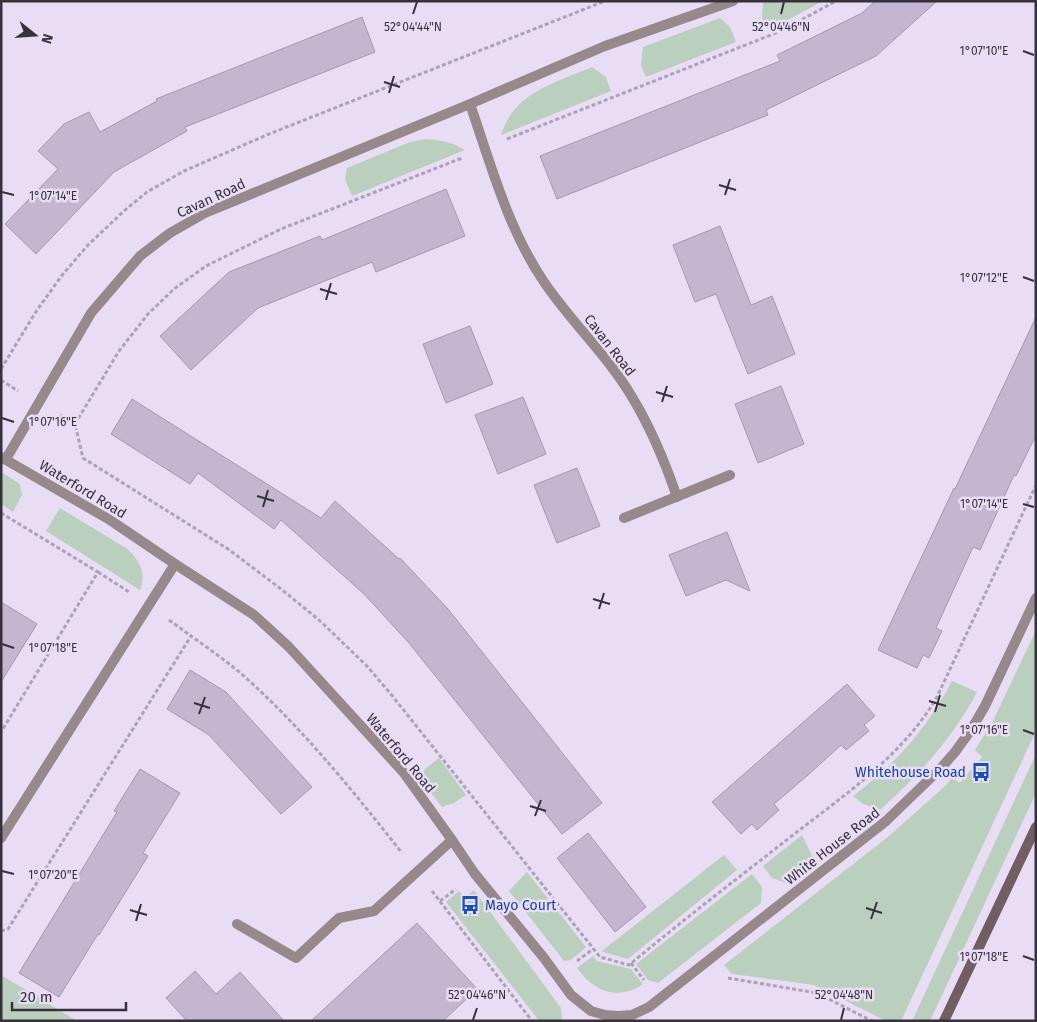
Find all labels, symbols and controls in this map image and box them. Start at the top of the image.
north arrow [10,10,60,60]
text: 52°04'44"N [384,20,442,34]
text: 52°04'46"N [752,20,810,34]
text: N [37,32,56,46]
text: 1°07'10"E [960,44,1008,58]
street label: Cavan Road [174,175,248,222]
text: 1°07'14"E [29,189,77,203]
text: 1°07'12"E [960,271,1008,285]
street label: Cavan Road [580,311,639,380]
text: 1°07'16"E [29,415,77,429]
street label: Waterford Road [36,457,129,522]
text: 1°07'14"E [960,497,1008,511]
text: 1°07'18"E [29,641,77,655]
street label: Waterford Road [362,710,439,797]
text: 1°07'16"E [960,723,1008,737]
bus stop icon: Whitehouse Road [970,761,992,783]
place label: Whitehouse Road [855,764,966,781]
street label: White House Road [781,804,883,889]
text: 1°07'20"E [28,868,78,882]
bus stop icon: Mayo Court [459,894,481,916]
place label: Mayo Court [485,897,557,914]
text: 1°07'18"E [960,950,1008,964]
scale bar [12,980,126,1012]
text: 20 m [20,988,53,1006]
text: 52°04'46"N [448,988,506,1002]
text: 52°04'48"N [815,988,873,1002]

